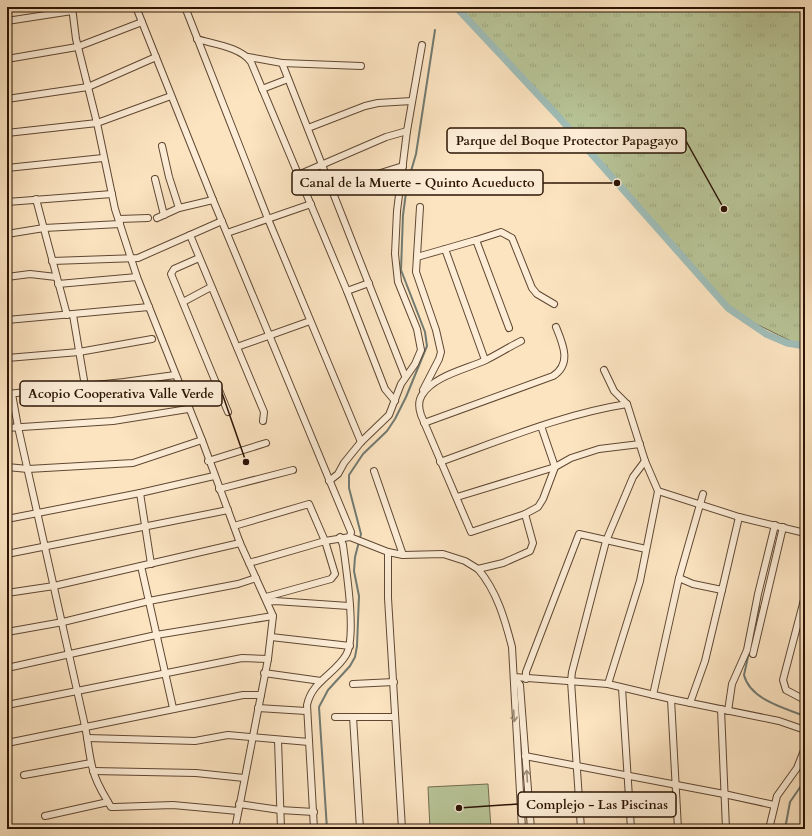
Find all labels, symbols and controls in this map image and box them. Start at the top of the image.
callout: Parque del Boque Protector Papagayo [447,128,686,153]
text: Parque del Boque Protector Papagayo [456,132,679,150]
callout: Canal de la Muerte - Quinto Acueducto [292,170,543,195]
text: Canal de la Muerte - Quinto Acueducto [299,174,535,192]
callout: Acopio Cooperativa Valle Verde [20,381,222,406]
text: Acopio Cooperativa Valle Verde [28,385,214,403]
one-way arrow [511,709,518,722]
one-way arrow [523,770,530,783]
callout: Complejo - Las Piscinas [518,792,676,817]
text: Complejo - Las Piscinas [526,796,668,814]

